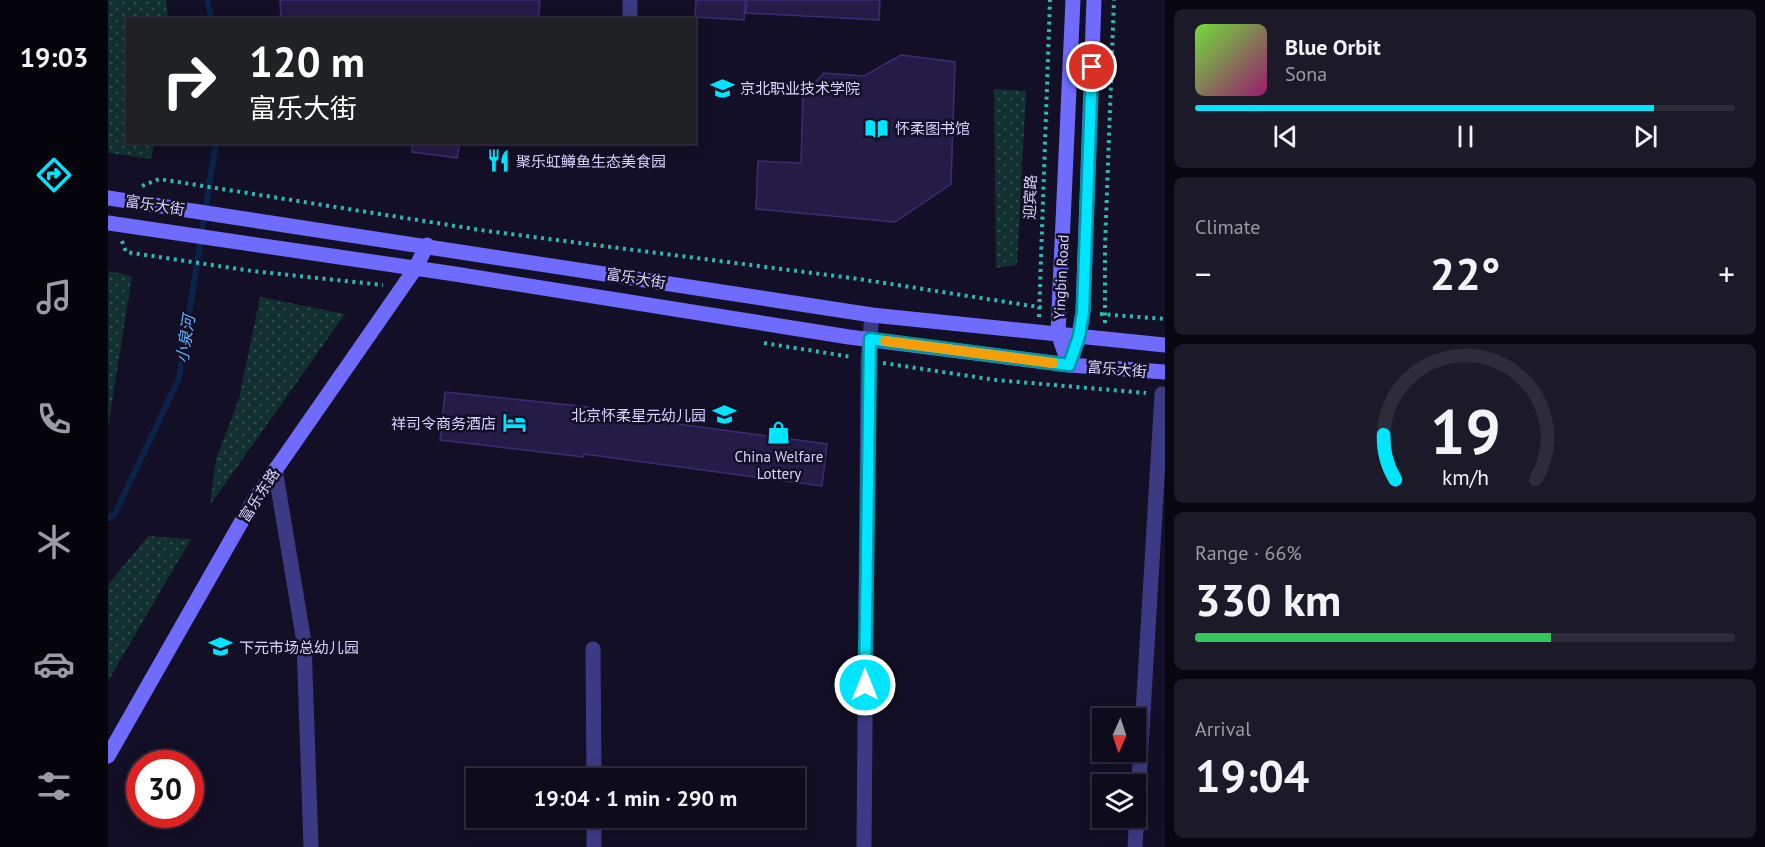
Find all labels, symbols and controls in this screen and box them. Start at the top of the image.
text: Blue Orbit [1285,33,1381,61]
text: 120 m [249,34,365,89]
text: 19:03 [20,40,88,74]
pin [1066,41,1117,92]
icon: right [150,42,228,120]
icon: arrive [1075,50,1108,83]
text: Sona [1285,61,1327,87]
school or university icon: 京北职业技术学院 [709,75,735,101]
place label: 京北职业技术学院 [740,79,860,98]
text: 富乐大街 [249,91,357,125]
library icon: 怀柔图书馆 [864,115,890,141]
place label: 怀柔图书馆 [895,119,970,138]
icon: previous [1269,120,1302,153]
icon: pause [1449,120,1482,153]
icon: next [1629,120,1662,153]
restaurant icon: 聚乐虹鳟鱼生态美食园 [485,148,511,174]
place label: 聚乐虹鳟鱼生态美食园 [516,152,666,171]
icon: directions [33,154,75,196]
street label: 迎宾路 [1020,174,1040,220]
street label: 富乐大街 [124,191,186,219]
text: Climate [1195,214,1261,240]
street label: Yingbin Road [1049,234,1073,320]
text: 22° [1430,244,1500,302]
text: − [1195,252,1212,295]
text: + [1718,252,1735,295]
street label: 富乐大街 [605,264,667,292]
icon: music [33,276,75,318]
water label: 小泉河 [171,311,199,364]
street label: 富乐大街 [1086,357,1148,381]
text: 19 [1430,391,1500,472]
icon: phone [33,398,75,440]
school or university icon: 北京怀柔星元幼儿园 [711,402,737,428]
place label: 北京怀柔星元幼儿园 [571,406,706,425]
hotel icon: 祥司令商务酒店 [501,410,527,436]
place label: 祥司令商务酒店 [391,414,496,433]
shop icon: China Welfare Lottery [766,419,792,445]
place label: China Welfare Lottery [735,447,823,483]
text: km/h [1441,464,1488,492]
street label: 富乐东路 [235,465,283,525]
icon: climate [33,521,75,563]
text: Range · 66% [1195,540,1302,566]
text: 330 km [1195,570,1341,628]
school or university icon: 下元市场总幼儿园 [208,634,234,660]
place label: 下元市场总幼儿园 [239,638,359,657]
icon: car [33,643,75,685]
position arrow [833,653,897,717]
north arrow [1092,708,1146,762]
map controls [1092,708,1146,828]
text: Arrival [1195,716,1251,742]
text: 19:04 [1195,746,1309,804]
speed limit sign: 30 [126,750,204,828]
icon: filters [33,765,75,807]
button: layers [1092,774,1146,828]
text: 19:04 · 1 min · 290 m [534,784,737,812]

